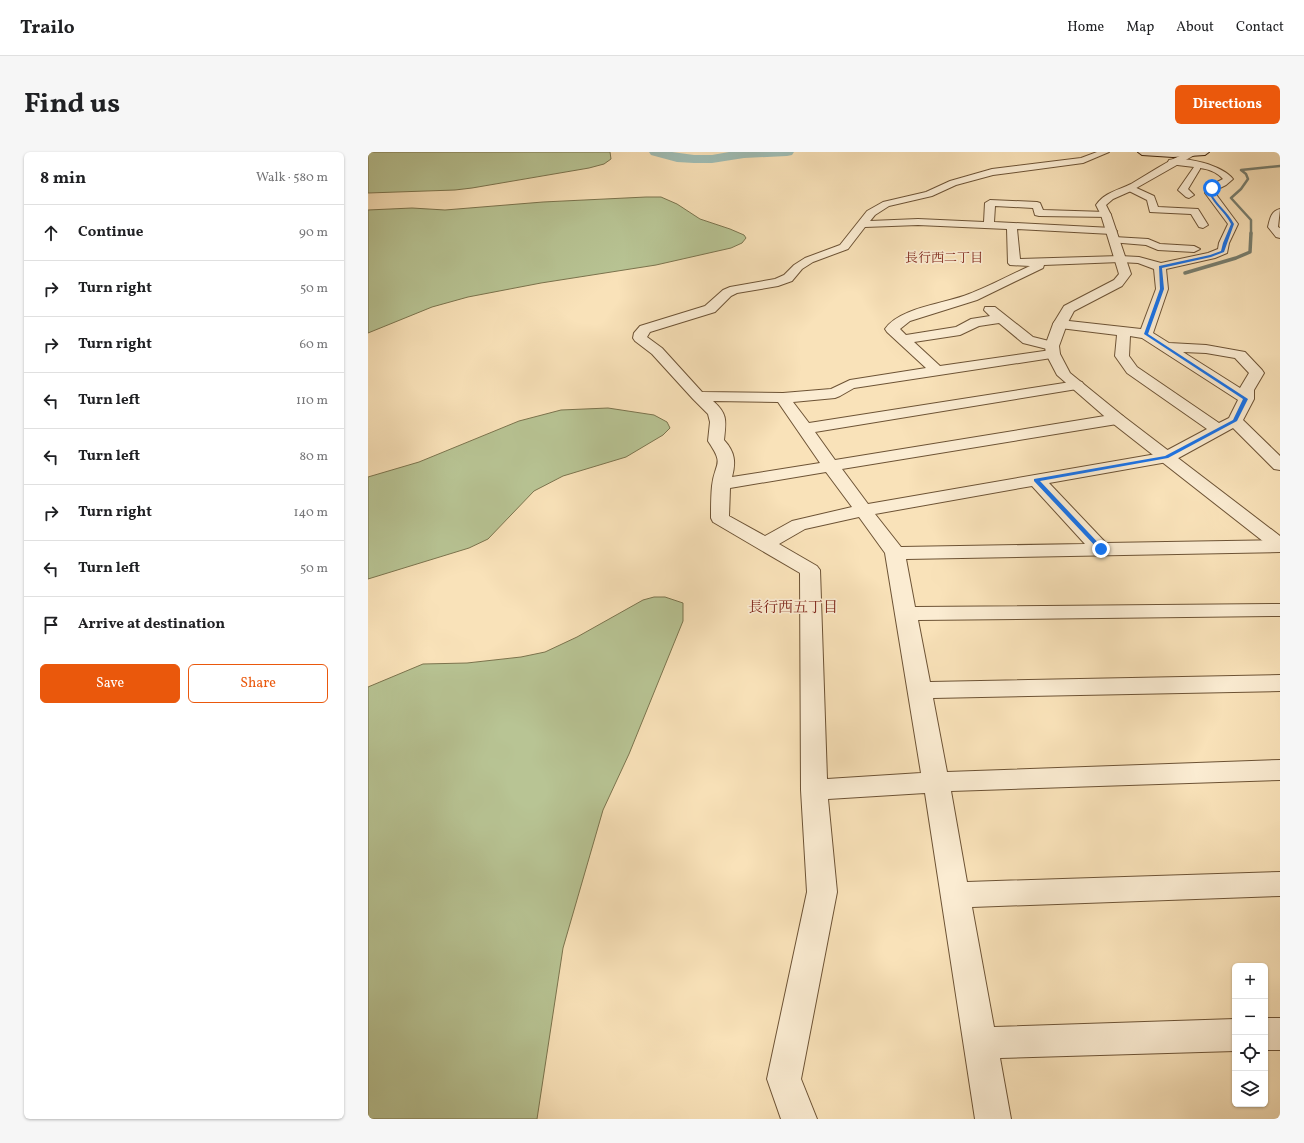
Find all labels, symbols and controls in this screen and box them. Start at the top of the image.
text: Trailo [20,15,75,41]
text: Home [1067,18,1104,37]
text: Map [1126,18,1154,37]
text: About [1176,18,1214,37]
text: Contact [1236,18,1284,37]
text: Find us [24,85,120,124]
button: Directions [1175,85,1280,124]
text: 8 min [40,167,86,190]
text: Walk · 580 m [256,169,328,187]
route start [1203,179,1221,197]
icon: ahead [40,222,62,244]
text: Continue [78,222,143,243]
text: 90 m [299,224,328,242]
district label: 長行西二丁目 [905,250,983,268]
icon: right [40,278,62,300]
text: Turn right [78,278,152,299]
text: 50 m [300,280,328,298]
icon: right [40,334,62,356]
text: Turn right [78,334,152,355]
text: 60 m [300,336,328,354]
icon: left [40,390,62,412]
text: Turn left [78,390,140,411]
text: 110 m [296,392,328,410]
icon: left [40,446,62,468]
text: Turn left [78,446,140,467]
text: 80 m [299,448,328,466]
icon: right [40,502,62,524]
text: Turn right [78,502,152,523]
text: 140 m [294,504,328,522]
route end [1092,540,1110,558]
icon: left [40,558,62,580]
text: Turn left [78,558,140,579]
text: 50 m [300,560,328,578]
district label: 長行西五丁目 [748,598,838,619]
icon: arrive [40,614,62,636]
text: Arrive at destination [78,614,225,635]
button: Save [40,664,180,703]
button: Share [188,664,328,703]
map controls [1232,963,1268,1107]
button: + [1232,963,1268,999]
button: − [1232,999,1268,1035]
button: locate [1232,1035,1268,1071]
button: layers [1232,1071,1268,1107]

